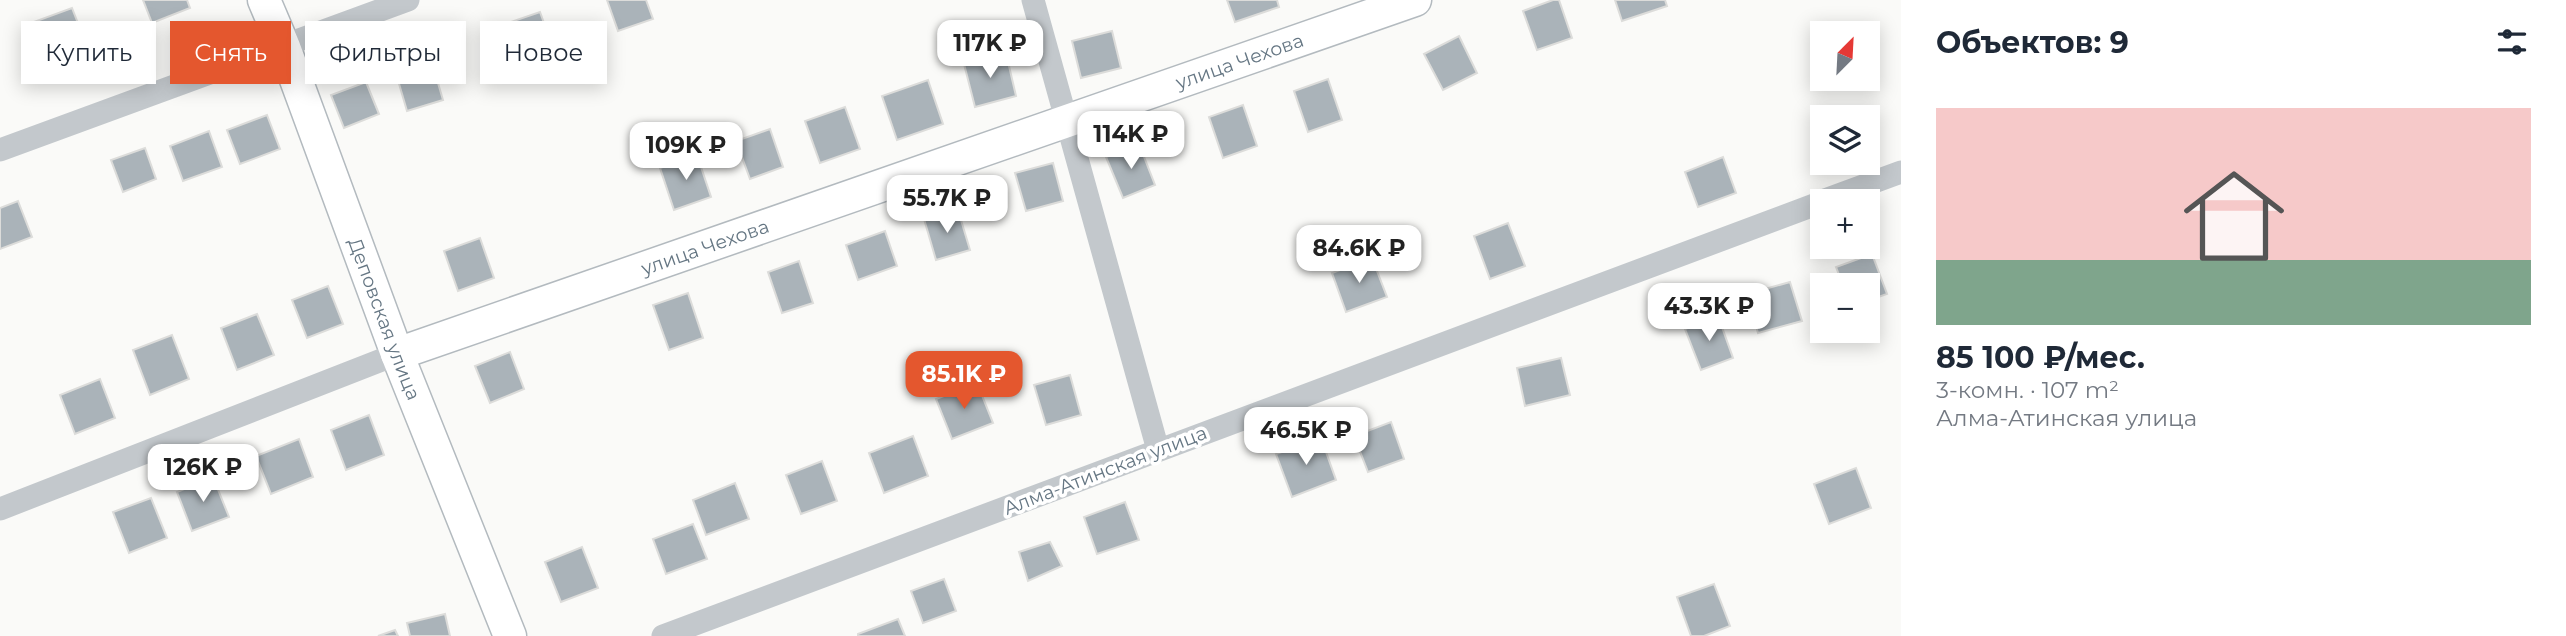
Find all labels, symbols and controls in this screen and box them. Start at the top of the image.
pin: 117K ₽ [933,20,1047,80]
chip: Купить [21,21,156,84]
chip: Снять [170,21,291,84]
chip: Фильтры [305,21,466,84]
chip: Новое [480,21,607,84]
north arrow [1810,21,1880,91]
map controls [1810,21,1880,343]
icon: filters [2493,23,2531,61]
text: Объектов: 9 [1936,24,2129,61]
text: 117K ₽ [953,29,1027,57]
street label: улица Чехова [1172,29,1307,95]
button: layers [1810,105,1880,175]
pin: 114K ₽ [1074,111,1188,171]
text: 114K ₽ [1093,120,1169,148]
pin: 109K ₽ [629,122,743,182]
text: 109K ₽ [646,131,726,159]
icon: home [2171,153,2297,279]
pin: 55.7K ₽ [882,176,1012,235]
text: 55.7K ₽ [903,184,991,212]
button: + [1810,189,1880,259]
street label: улица Чехова [637,215,772,281]
pin: 84.6K ₽ [1294,226,1424,285]
text: 84.6K ₽ [1312,234,1406,262]
street label: Деповская улица [343,235,425,404]
button: − [1810,273,1880,343]
pin: 43.3K ₽ [1644,284,1774,343]
text: 43.3K ₽ [1664,292,1754,320]
text: 85 100 ₽/мес. [1936,339,2145,376]
pin: 85.1K ₽ [899,352,1029,411]
text: 85.1K ₽ [922,360,1006,388]
text: 3-комн. · 107 m² [1936,376,2119,404]
text: Алма-Атинская улица [1936,404,2197,432]
pin: 46.5K ₽ [1241,407,1371,467]
text: 46.5K ₽ [1260,416,1352,444]
street label: Алма-Атинская улица [1000,421,1210,520]
pin: 126K ₽ [146,444,260,504]
text: 126K ₽ [164,453,242,481]

